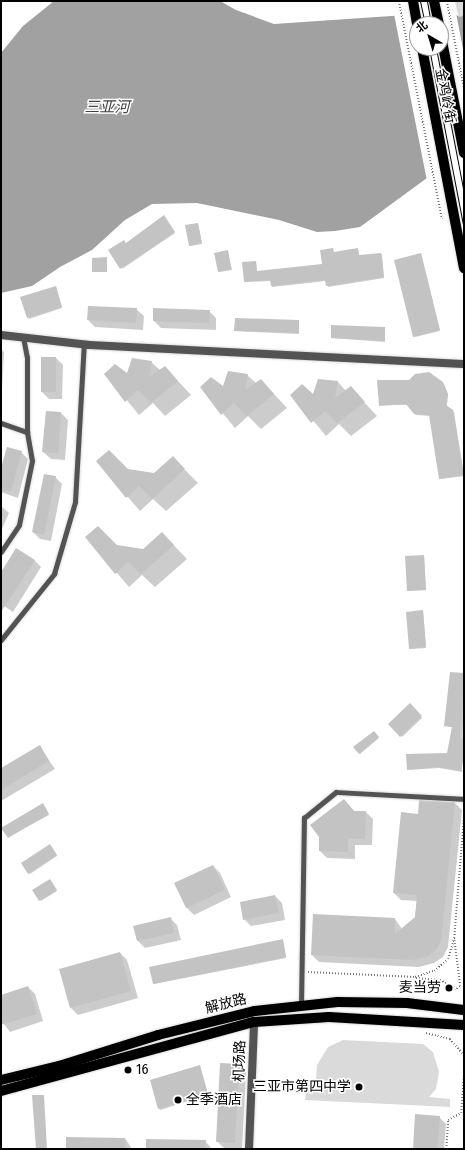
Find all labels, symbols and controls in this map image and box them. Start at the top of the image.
north arrow [409,16,449,56]
text: 北 [414,18,430,35]
street label: 金鸡岭街 [431,67,459,125]
water label: 三亚河 [85,99,129,117]
place label: 麦当劳 [399,980,441,996]
marker: 麦当劳 [444,983,454,993]
street label: 解放路 [204,991,248,1017]
street label: 机场路 [231,1040,249,1082]
place label: 16 [136,1062,148,1078]
marker: 16 [123,1065,133,1075]
place label: 三亚市第四中学 [253,1079,351,1095]
marker: 三亚市第四中学 [354,1082,364,1092]
place label: 全季酒店 [186,1092,242,1108]
marker: 全季酒店 [173,1095,183,1105]

